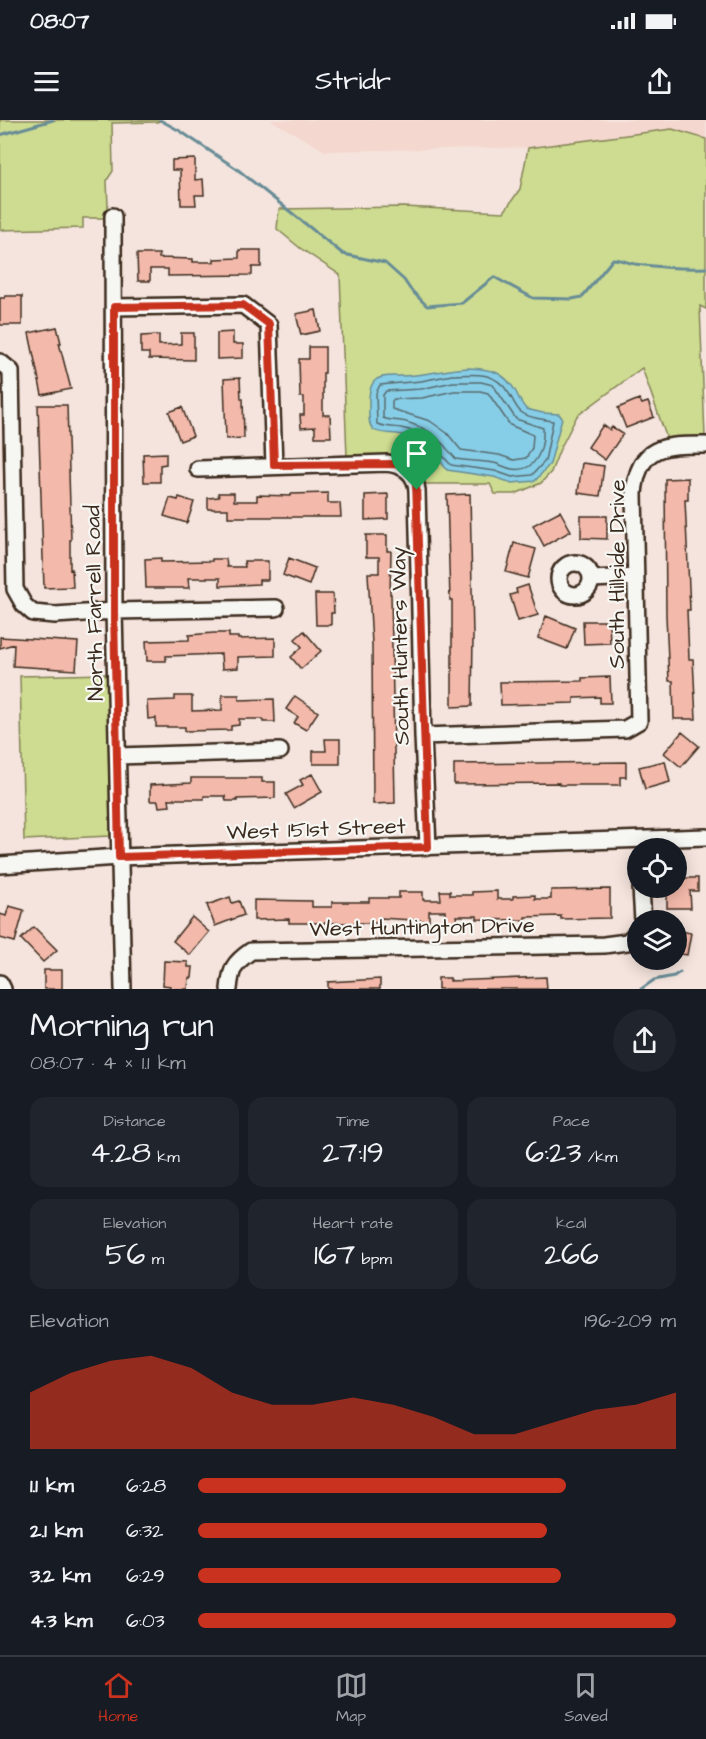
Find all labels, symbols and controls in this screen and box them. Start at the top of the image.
text: 08:07 [30,6,89,37]
text: Stridr [315,62,391,100]
icon: menu [30,65,63,98]
icon: share [643,65,676,98]
pin [391,428,442,490]
icon: arrive [400,437,433,470]
street label: South Hillside Drive [602,479,633,669]
street label: North Farrell Road [77,505,112,701]
street label: South Hunters Way [383,546,419,745]
street label: West 151st Street [226,811,406,848]
map controls [627,838,687,970]
button: locate [627,838,687,898]
street label: West Huntington Drive [309,910,535,946]
button: layers [627,910,687,970]
text: Morning run [30,1003,214,1049]
button: share [613,1009,676,1072]
text: 08:07 · 4 × 1.1 km [30,1049,186,1077]
text: Distance [104,1110,166,1132]
text: Time [336,1110,370,1132]
text: Pace [553,1110,590,1132]
text: 4.28 [90,1132,151,1174]
text: 27:19 [322,1132,384,1174]
text: 6:23 [525,1132,581,1174]
text: km [151,1146,180,1168]
text: /km [581,1146,617,1168]
text: Elevation [103,1212,166,1234]
text: Heart rate [313,1212,393,1234]
text: kcal [556,1212,587,1234]
text: 56 [105,1234,145,1276]
text: 167 [314,1234,355,1276]
text: 266 [544,1234,599,1276]
text: m [145,1248,164,1270]
text: bpm [355,1248,392,1270]
text: Elevation [30,1307,109,1335]
text: 196–209 m [584,1307,676,1335]
text: 1.1 km [30,1472,74,1500]
text: 6:28 [126,1472,166,1500]
text: 2.1 km [30,1517,83,1545]
text: 6:32 [126,1517,164,1545]
text: 3.2 km [30,1562,90,1590]
text: 6:29 [126,1562,165,1590]
text: 4.3 km [30,1607,92,1635]
text: 6:03 [126,1607,165,1635]
tab: Home [98,1669,138,1727]
tab: Map [335,1669,368,1727]
tab: Saved [564,1669,608,1727]

